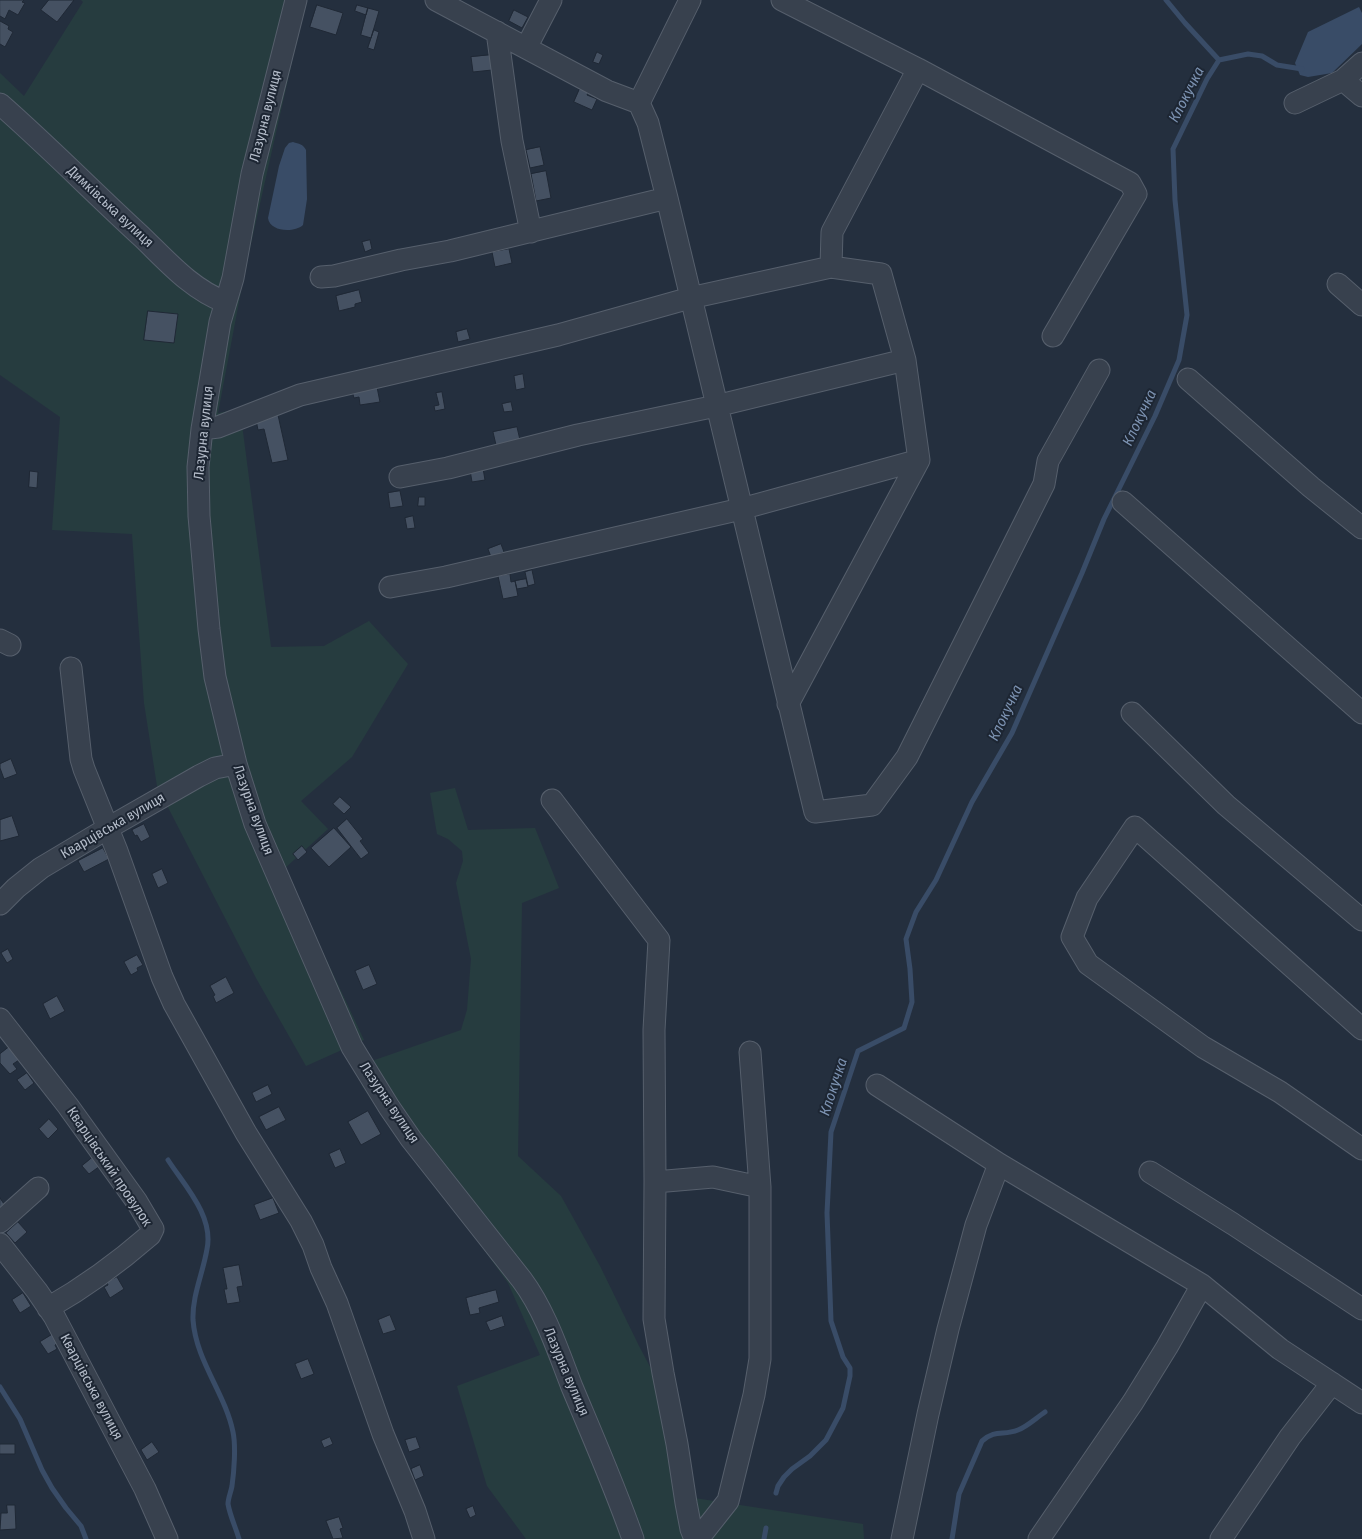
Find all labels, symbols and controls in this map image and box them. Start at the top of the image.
water label: Клокучка [1165,64,1209,126]
street label: Лазурна вулиця [246,68,286,164]
street label: Димківська вулиця [63,163,157,251]
street label: Лазурна вулиця [191,385,217,481]
water label: Клокучка [1119,387,1161,449]
water label: Клокучка [985,682,1027,744]
street label: Лазурна вулиця [229,763,277,857]
street label: Кварцівська вулиця [58,789,168,863]
water label: Клокучка [816,1056,852,1118]
street label: Лазурна вулиця [356,1059,422,1147]
street label: Кварцівський провулок [63,1104,155,1230]
street label: Лазурна вулиця [540,1325,592,1419]
street label: Кварцівська вулиця [56,1331,126,1443]

